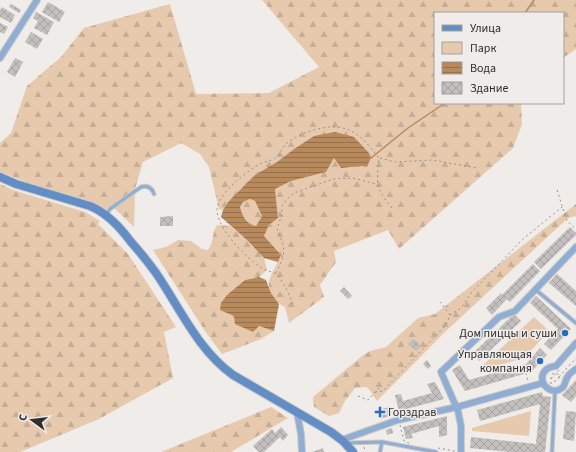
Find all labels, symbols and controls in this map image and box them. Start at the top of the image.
legend [434,12,564,104]
text: Улица [470,20,501,37]
text: Парк [470,40,496,57]
text: Вода [470,60,496,77]
text: Здание [470,80,509,97]
place label: Дом пиццы и суши [459,325,557,342]
marker: Дом пиццы и суши [560,328,570,338]
place label: Управляющая компания [458,346,532,377]
marker: Управляющая компания [535,356,545,366]
north arrow [12,400,52,440]
place label: Горздрав [388,404,436,421]
marker: Горздрав [375,407,385,417]
text: С [15,412,31,423]

